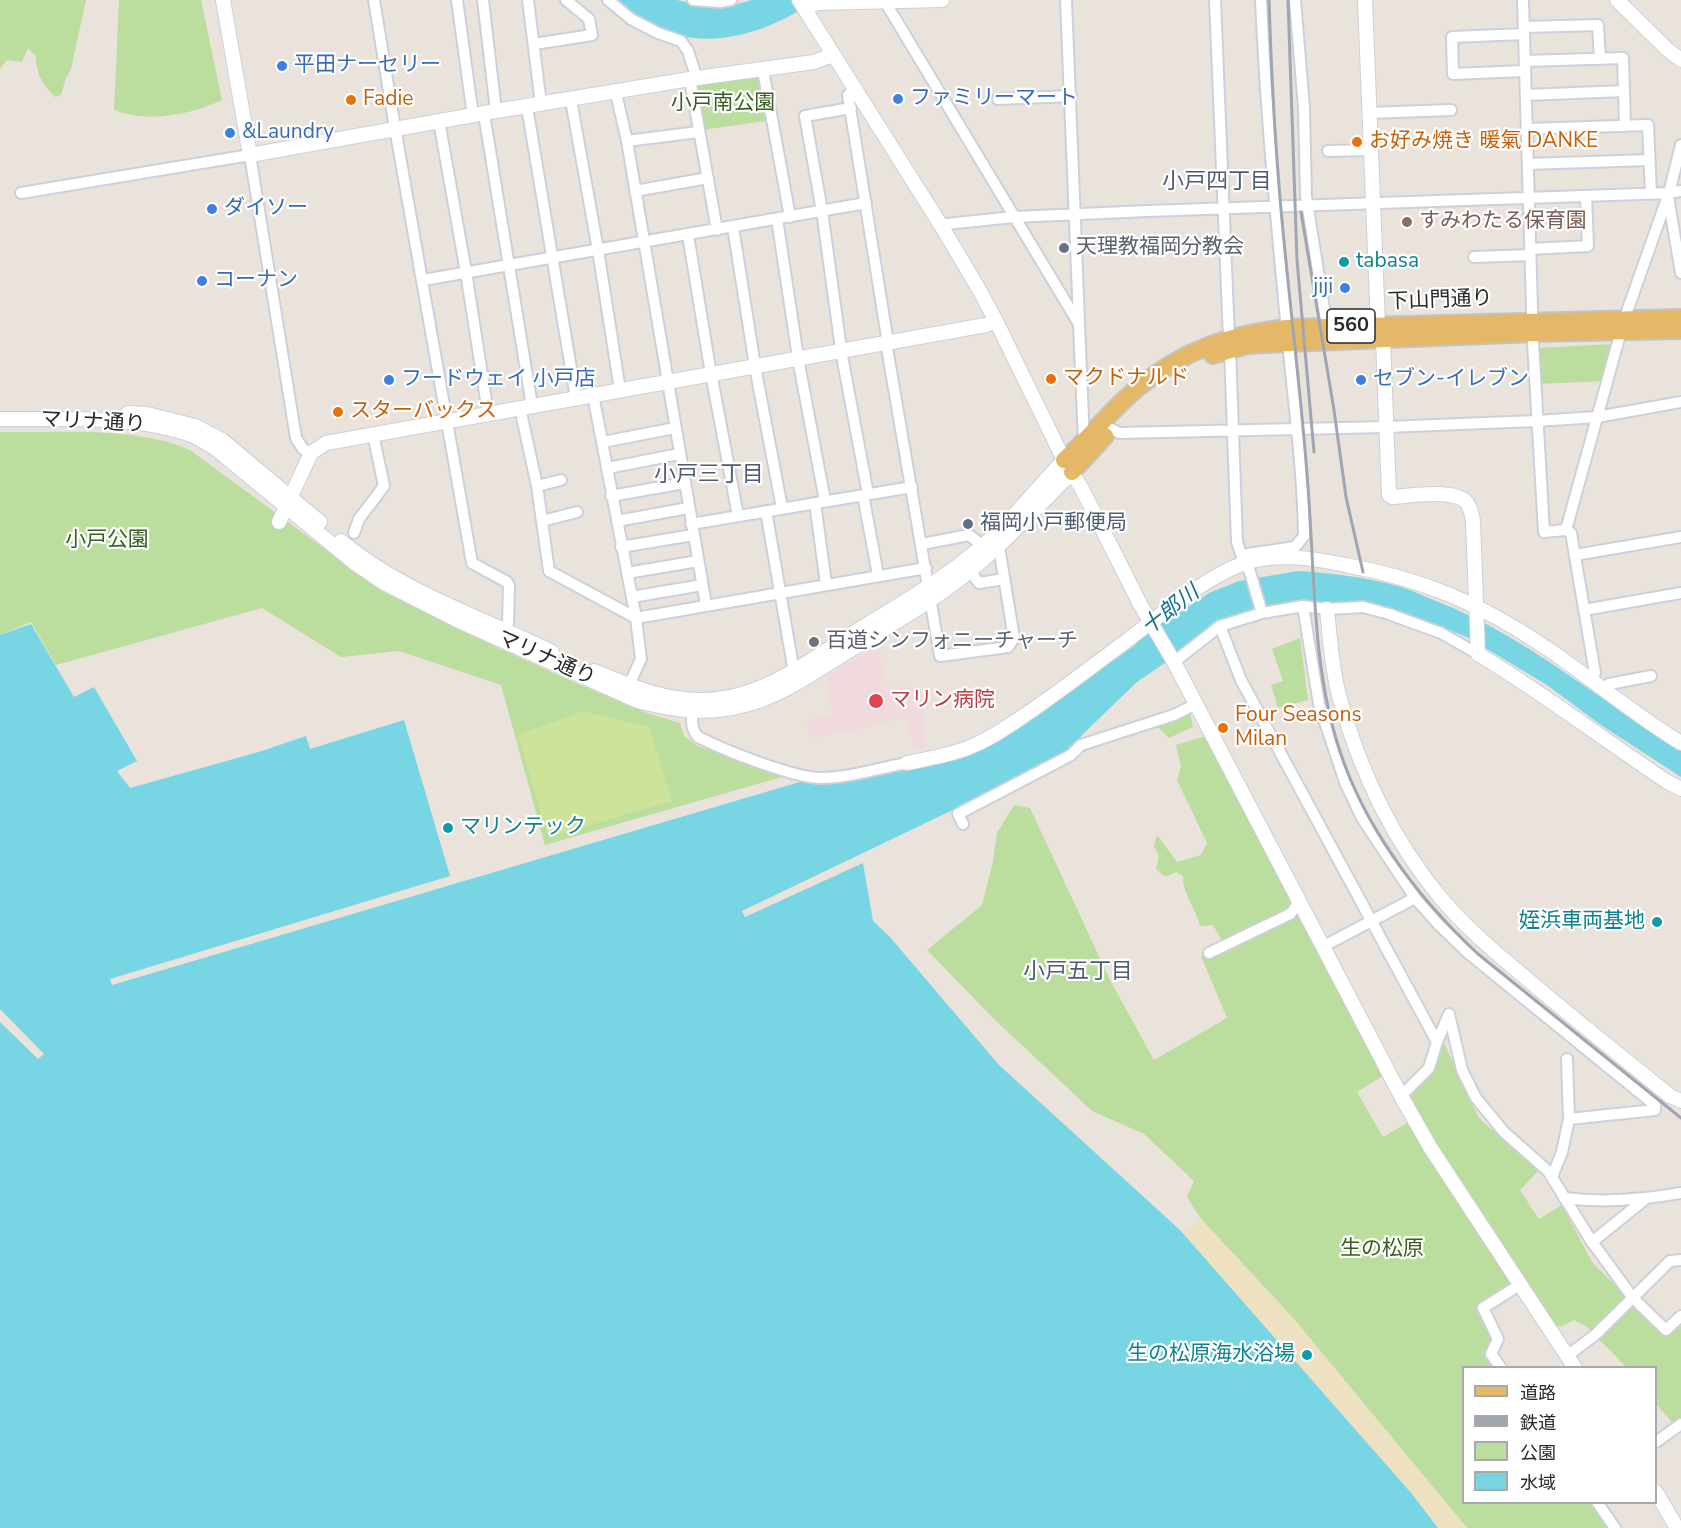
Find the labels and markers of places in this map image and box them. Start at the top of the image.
place label: 平田ナーセリー [294,53,441,79]
marker: 平田ナーセリー [275,59,289,73]
place label: ファミリーマート [910,86,1078,112]
place label: Fadie [363,87,414,113]
marker: ファミリーマート [891,92,905,106]
marker: Fadie [344,93,358,107]
place label: &Laundry [242,120,334,146]
marker: &Laundry [223,126,237,140]
place label: お好み焼き 暖氣 DANKE [1369,129,1598,155]
marker: お好み焼き 暖氣 DANKE [1350,135,1364,149]
place label: ダイソー [224,196,308,222]
marker: ダイソー [205,202,219,216]
place label: すみわたる保育園 [1419,209,1587,235]
marker: すみわたる保育園 [1400,215,1414,229]
place label: 天理教福岡分教会 [1076,235,1244,261]
marker: 天理教福岡分教会 [1057,241,1071,255]
place label: tabasa [1356,249,1419,275]
marker: tabasa [1337,255,1351,269]
place label: コーナン [214,268,298,294]
marker: コーナン [195,274,209,288]
place label: jiji [1313,275,1333,301]
marker: jiji [1338,281,1352,295]
place label: マクドナルド [1063,366,1189,392]
place label: フードウェイ 小戸店 [401,367,595,393]
place label: セブン-イレブン [1373,367,1529,393]
marker: マクドナルド [1044,372,1058,386]
marker: フードウェイ 小戸店 [382,373,396,387]
marker: セブン-イレブン [1354,373,1368,387]
place label: スターバックス [350,399,497,425]
marker: スターバックス [331,405,345,419]
place label: 福岡小戸郵便局 [980,511,1127,537]
marker: 福岡小戸郵便局 [961,517,975,531]
place label: 百道シンフォニーチャーチ [826,629,1078,655]
marker: 百道シンフォニーチャーチ [807,635,821,649]
place label: マリン病院 [890,688,995,714]
marker: マリン病院 [867,692,885,710]
place label: Four Seasons Milan [1235,703,1362,753]
marker: Four Seasons Milan [1216,721,1230,735]
place label: マリンテック [460,815,586,841]
marker: マリンテック [441,821,455,835]
place label: 姪浜車両基地 [1519,909,1645,935]
marker: 姪浜車両基地 [1650,915,1664,929]
place label: 生の松原海水浴場 [1127,1342,1295,1368]
marker: 生の松原海水浴場 [1300,1348,1314,1362]

